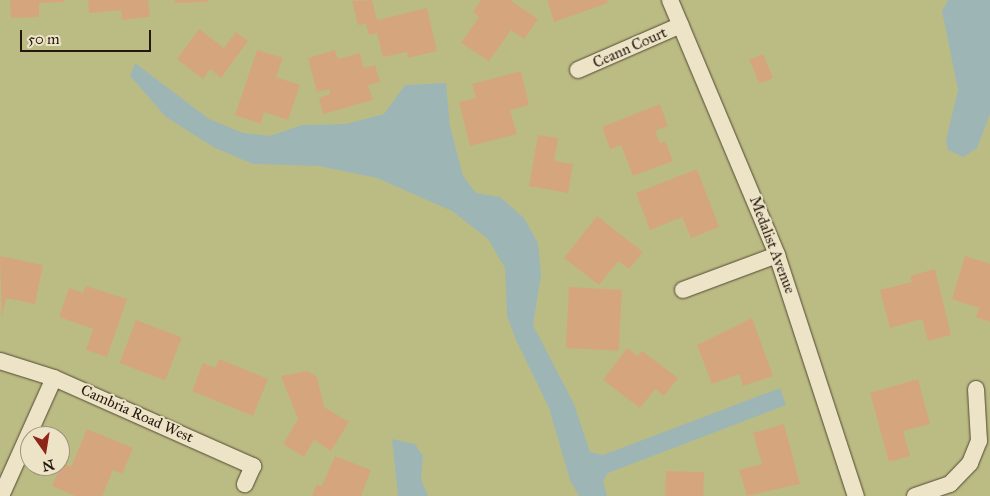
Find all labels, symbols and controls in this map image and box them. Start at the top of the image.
scale bar [22,20,154,52]
street label: Ceann Court [590,24,670,72]
text: 50 m [28,30,60,48]
street label: Medalist Avenue [745,194,799,296]
street label: Cambria Road West [78,381,196,447]
north arrow [20,426,70,476]
text: N [41,456,56,475]

